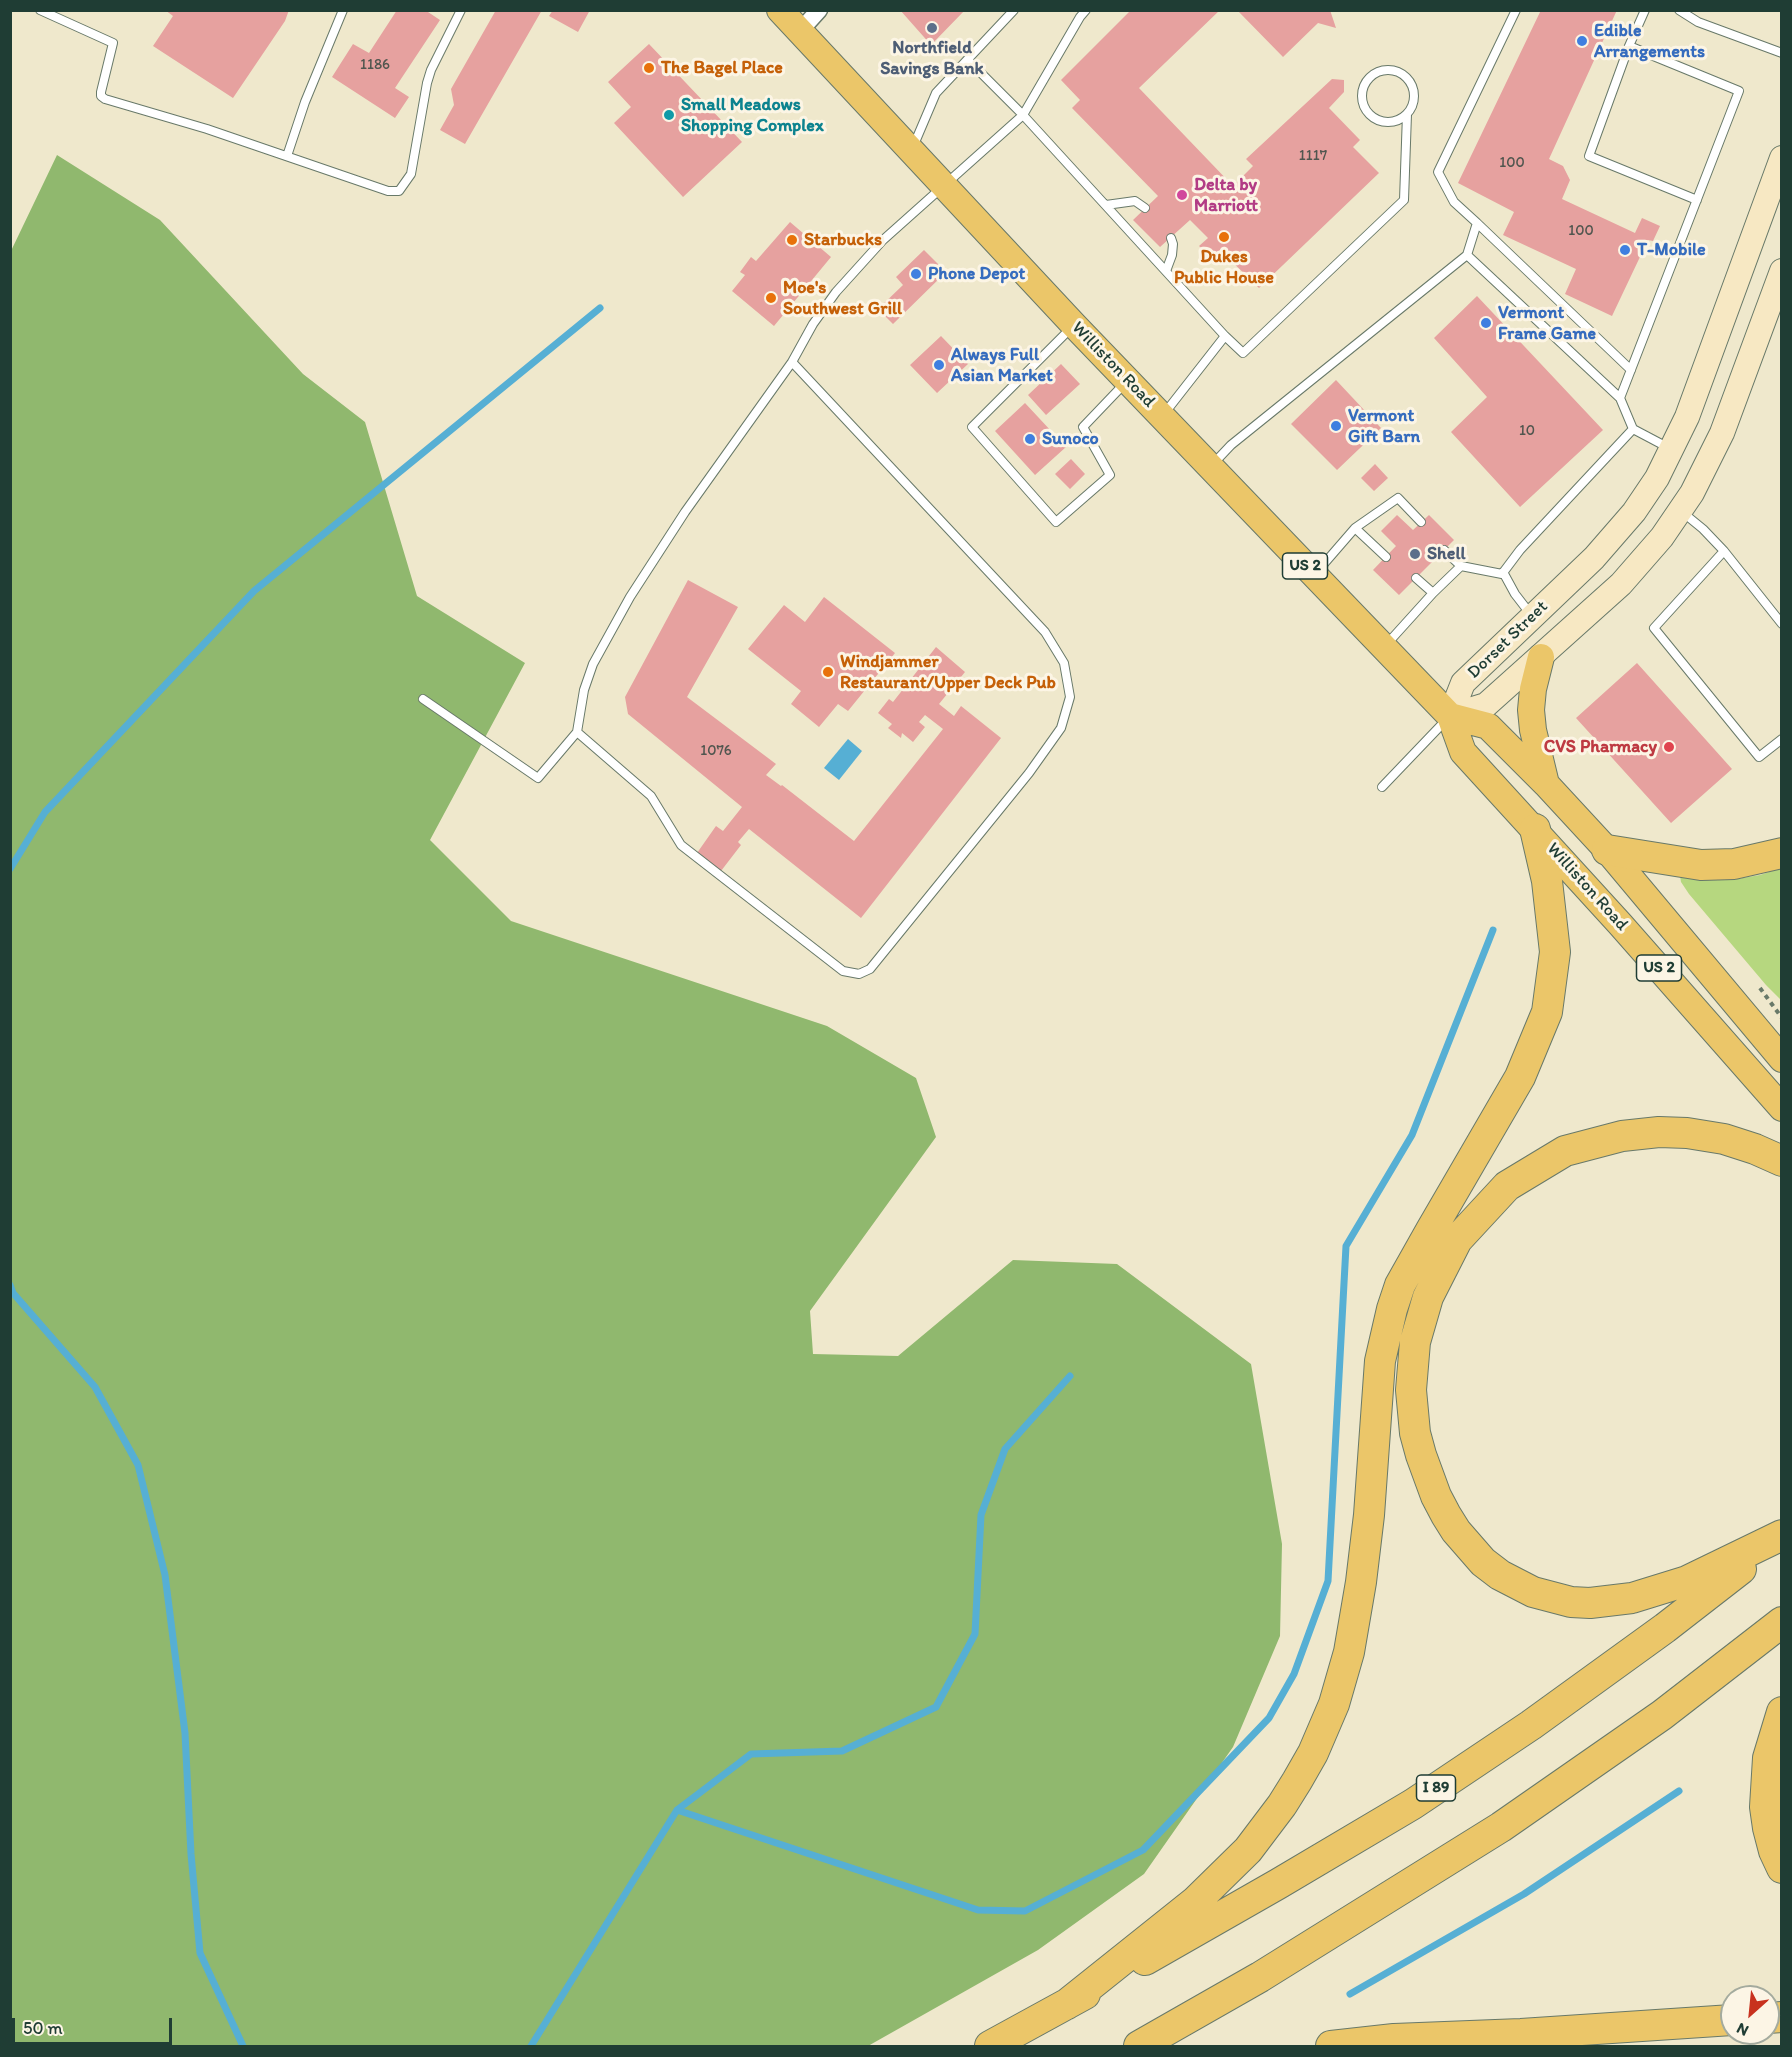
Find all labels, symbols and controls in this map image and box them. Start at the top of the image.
place label: Edible Arrangements [1594,20,1705,63]
marker: Northfield Savings Bank [925,21,939,35]
marker: Edible Arrangements [1575,34,1589,48]
place label: Northfield Savings Bank [880,37,984,80]
house number: 1186 [360,56,390,74]
place label: The Bagel Place [661,57,783,79]
marker: The Bagel Place [642,61,656,75]
place label: Small Meadows Shopping Complex [681,94,824,136]
marker: Small Meadows Shopping Complex [662,108,676,122]
house number: 1117 [1299,147,1327,165]
house number: 100 [1499,154,1525,172]
place label: Delta by Marriott [1194,174,1258,216]
marker: Delta by Marriott [1175,188,1189,202]
house number: 100 [1568,222,1594,240]
place label: Starbucks [804,229,882,251]
marker: Dukes Public House [1217,230,1231,244]
marker: Starbucks [785,233,799,247]
place label: T-Mobile [1637,239,1706,261]
marker: T-Mobile [1618,243,1632,257]
place label: Dukes Public House [1174,246,1274,288]
place label: Phone Depot [928,263,1025,285]
marker: Phone Depot [909,267,923,281]
place label: Moe's Southwest Grill [783,277,902,320]
marker: Moe's Southwest Grill [764,291,778,305]
place label: Vermont Frame Game [1498,302,1596,344]
marker: Vermont Frame Game [1479,316,1493,330]
street label: Williston Road [1067,317,1159,413]
place label: Always Full Asian Market [951,344,1053,386]
marker: Always Full Asian Market [932,358,946,372]
place label: Vermont Gift Barn [1348,405,1420,448]
marker: Vermont Gift Barn [1329,419,1343,433]
house number: 10 [1519,422,1535,440]
place label: Sunoco [1042,428,1099,450]
marker: Sunoco [1023,432,1037,446]
place label: Shell [1427,543,1466,565]
marker: Shell [1408,547,1422,561]
road number: US 2 [1282,553,1328,579]
street label: Dorset Street [1463,596,1553,684]
place label: Windjammer Restaurant/Upper Deck Pub [840,651,1056,694]
marker: Windjammer Restaurant/Upper Deck Pub [821,665,835,679]
place label: CVS Pharmacy [1544,736,1657,758]
marker: CVS Pharmacy [1662,740,1676,754]
house number: 1076 [700,742,732,760]
street label: Williston Road [1542,838,1632,936]
road number: US 2 [1636,955,1682,981]
road number: I 89 [1416,1775,1456,1801]
north arrow [1720,1985,1780,2045]
scale bar [15,2006,176,2044]
text: 50 m [23,2017,63,2039]
text: N [1733,2019,1752,2041]

